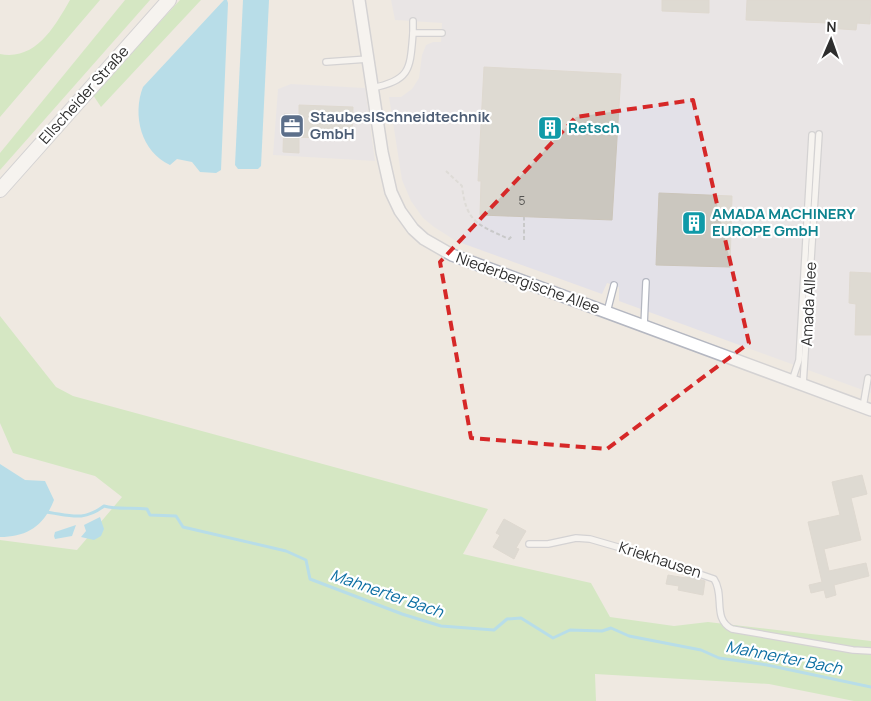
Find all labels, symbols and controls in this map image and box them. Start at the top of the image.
north arrow [806,15,856,65]
text: N [826,17,837,36]
street label: Ellscheider Straße [34,41,134,148]
place label: Staubes|Schneidtechnik GmbH [310,106,491,144]
office icon: Staubes|Schneidtechnik GmbH [279,113,305,139]
building icon: Retsch [537,115,563,141]
place label: Retsch [568,117,620,138]
house number: 5 [519,192,526,209]
place label: AMADA MACHINERY EUROPE GmbH [712,203,856,241]
building icon: AMADA MACHINERY EUROPE GmbH [681,210,707,236]
street label: Niederbergische Allee [453,247,603,318]
street label: Amada Allee [796,261,821,347]
street label: Kriekhausen [616,536,704,583]
water label: Mahnerter Bach [328,563,447,623]
water label: Mahnerter Bach [724,635,844,679]

